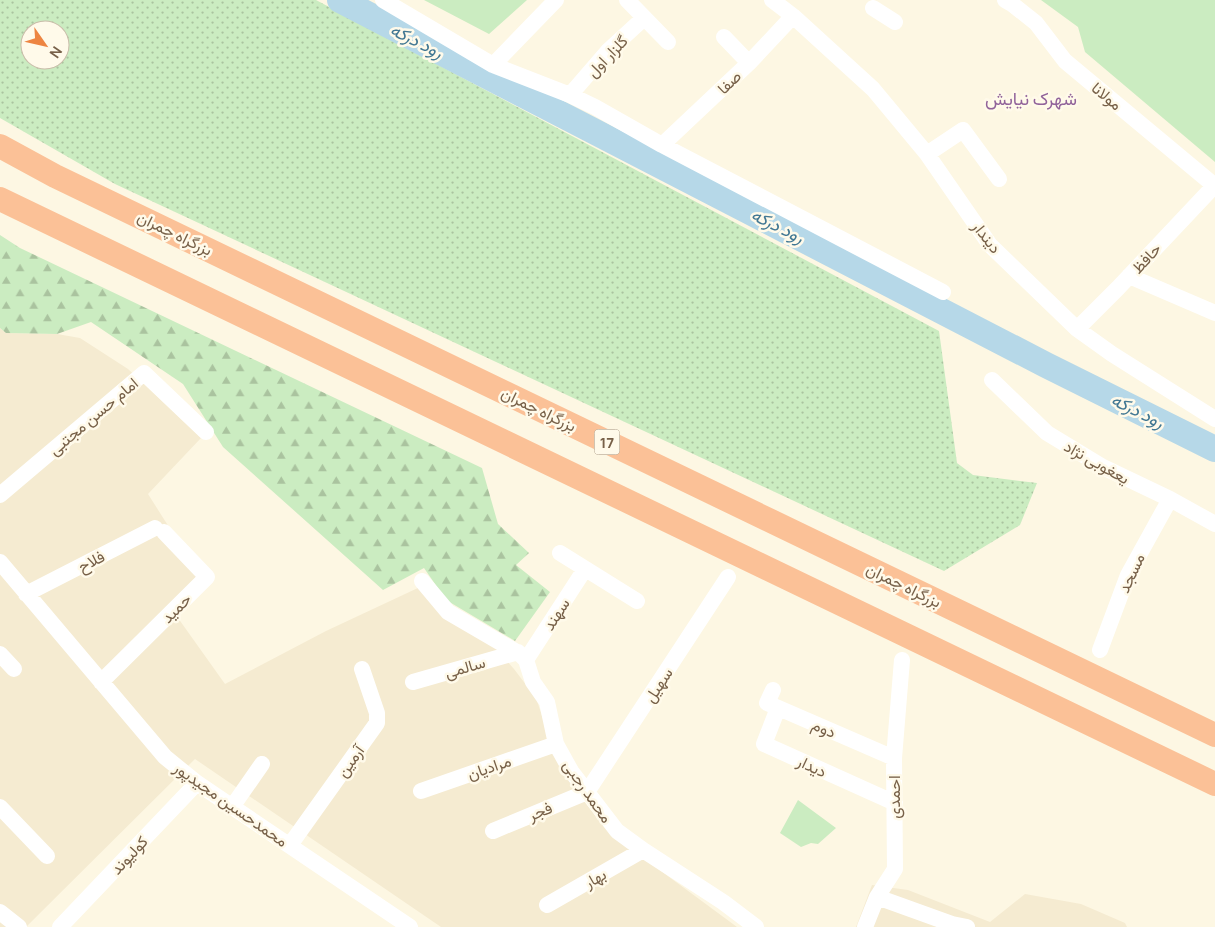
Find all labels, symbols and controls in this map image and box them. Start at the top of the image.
water label: رود درکه [386,16,448,64]
north arrow [20,20,70,70]
street label: گلزار اول [581,30,633,82]
text: N [46,43,67,62]
street label: صفا [712,65,746,99]
street label: مولانا [1087,77,1127,115]
district label: شهرک نیایش [985,86,1077,110]
water label: رود درکه [747,201,809,249]
street label: بزرگراه چمران [133,205,216,261]
street label: دیندار [967,215,1007,258]
street label: حافظ [1126,238,1166,278]
street label: امام حسن مجتبی [44,372,142,460]
street label: بزرگراه چمران [497,381,580,437]
water label: رود درکه [1107,386,1169,434]
road number: 17 [594,430,620,454]
street label: یعغوبی نژاد [1060,435,1134,489]
street label: فلاح [74,545,109,578]
street label: مسجد [1112,550,1150,596]
street label: بزرگراه چمران [862,557,945,613]
street label: حمید [156,588,196,628]
street label: سهند [537,594,575,634]
street label: سالمی [442,651,488,683]
street label: سهیل [639,663,677,707]
street label: دوم [809,713,839,743]
street label: آرمین [331,740,370,781]
street label: مرادیان [464,749,514,785]
street label: دیدار [793,749,830,782]
street label: محمد رجبی [558,755,618,827]
street label: محمدحسین مجیدپور [168,756,292,852]
street label: احمدی [883,775,905,819]
street label: فجر [524,796,555,826]
street label: کولیوند [105,831,153,879]
street label: بهار [579,863,610,894]

